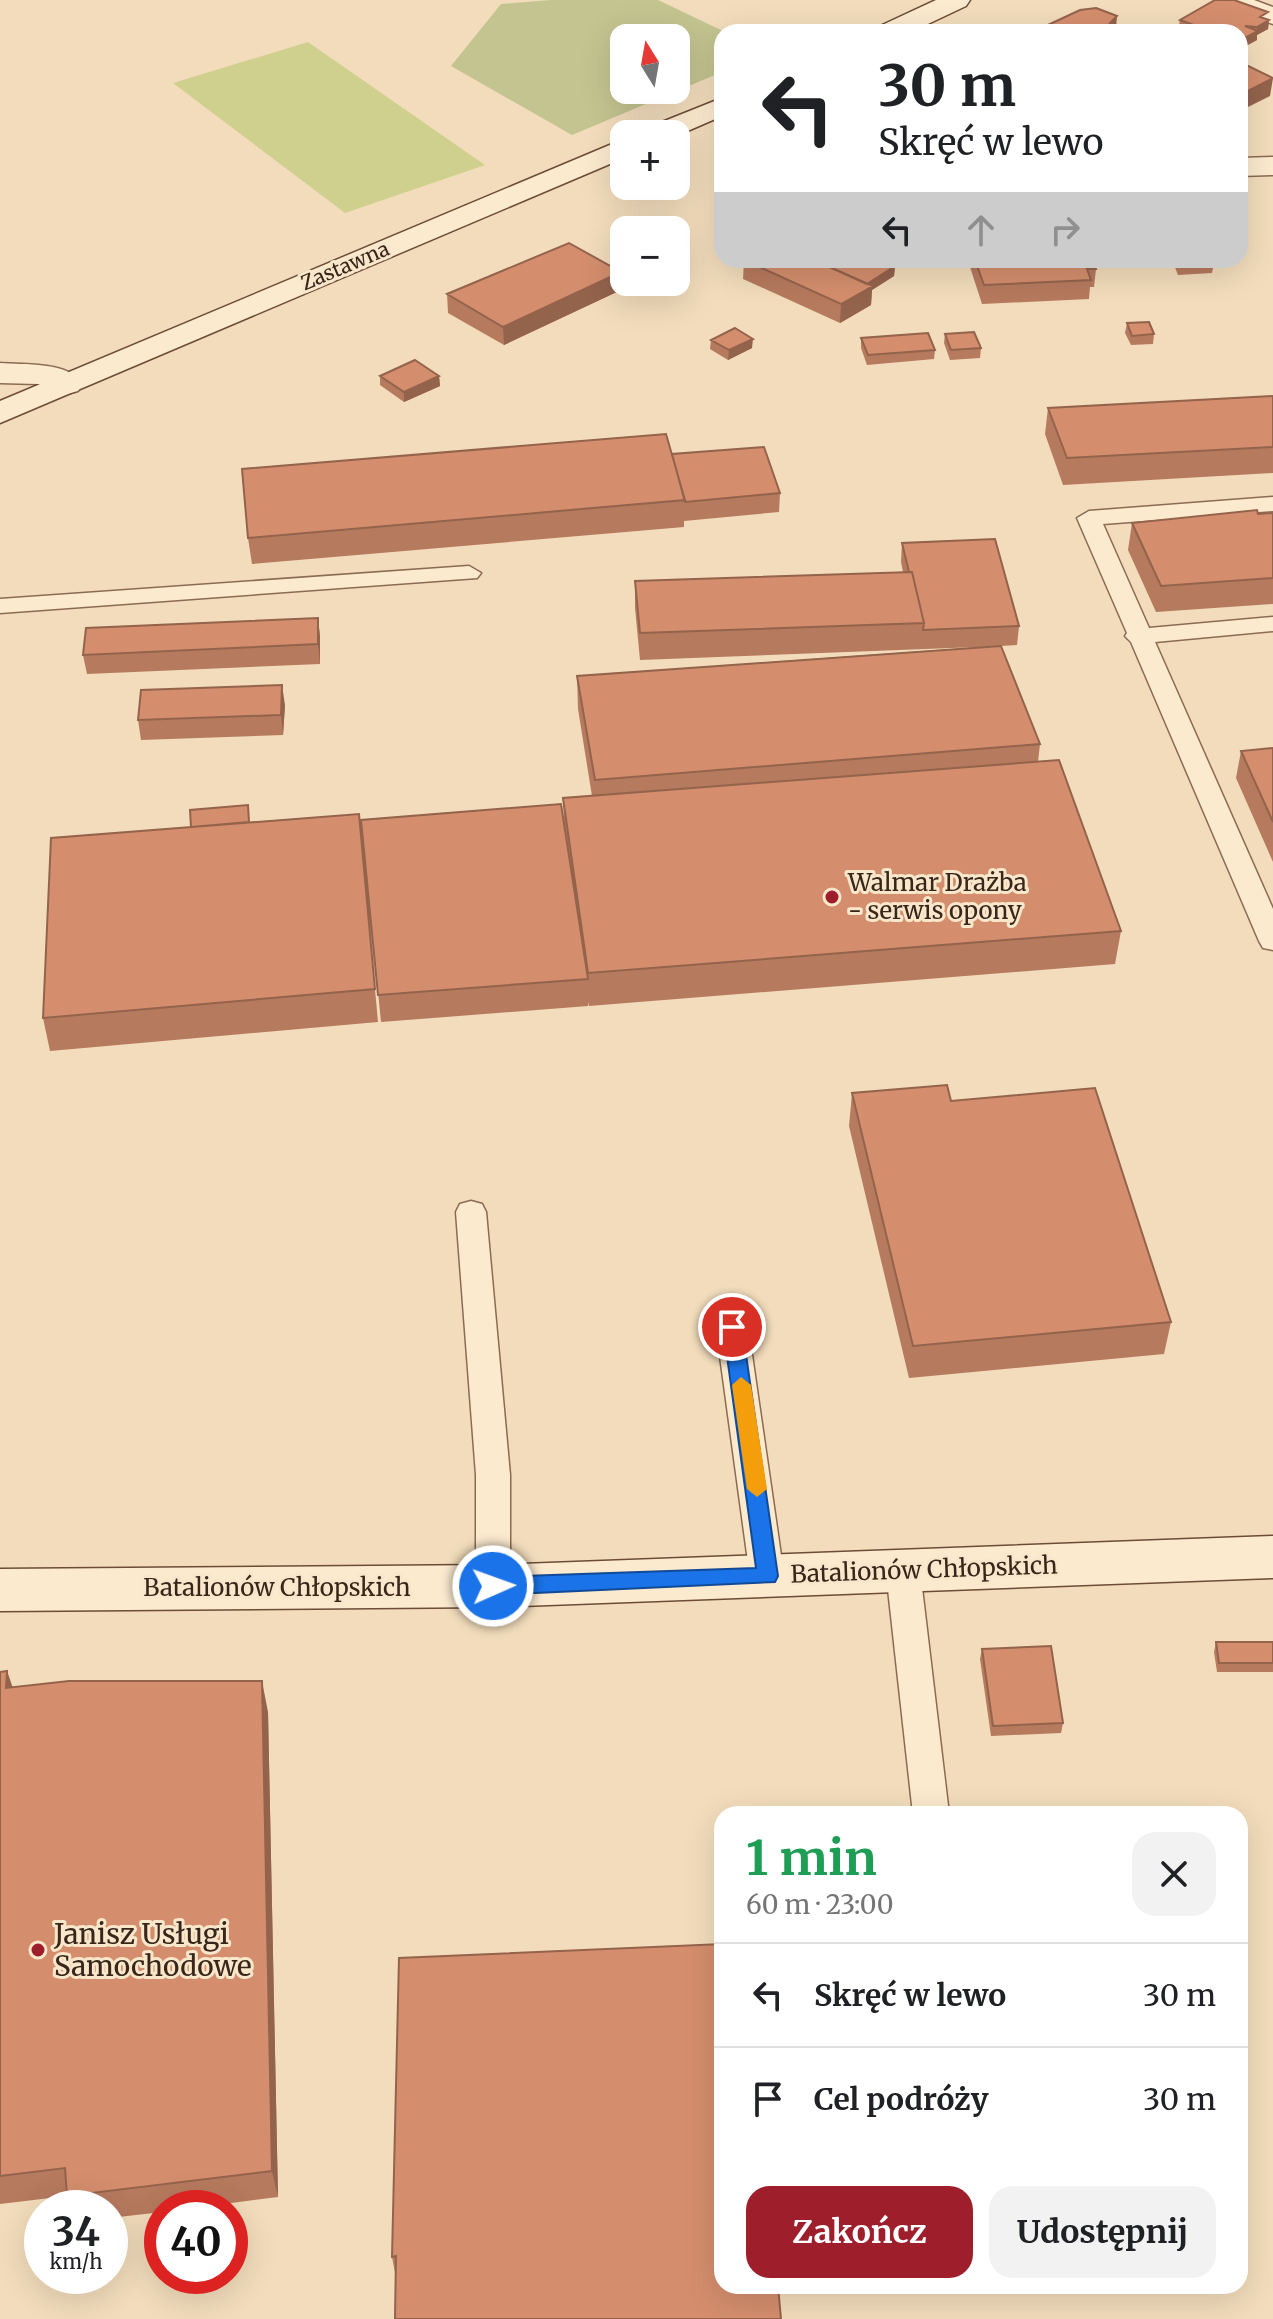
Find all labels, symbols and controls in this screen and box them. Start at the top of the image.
north arrow [610,24,690,104]
map controls [610,24,690,296]
text: 30 m [878,51,1016,121]
icon: left [746,56,850,160]
button: + [610,120,690,200]
text: Skręć w lewo [878,120,1103,165]
icon: left [875,208,919,252]
icon: ahead [959,208,1003,252]
icon: right [1043,208,1087,252]
button: − [610,216,690,296]
street label: Zastawna [297,236,393,295]
place label: Walmar Drażba - serwis opony [847,867,1027,926]
marker: Walmar Drażba - serwis opony [823,888,841,906]
pin [698,1293,766,1361]
icon: arrive [710,1305,754,1349]
position arrow [451,1544,535,1628]
street label: Batalionów Chłopskich [790,1549,1058,1590]
street label: Batalionów Chłopskich [143,1572,411,1603]
text: 1 min [746,1828,877,1888]
button: close [1132,1832,1216,1916]
text: 60 m · 23:00 [746,1888,894,1921]
place label: Janisz Usługi Samochodowe [53,1916,252,1984]
marker: Janisz Usługi Samochodowe [29,1941,47,1959]
icon: left [746,1973,790,2017]
text: Skręć w lewo [814,1976,1006,2014]
text: 30 m [1143,1976,1216,2014]
icon: arrive [746,2077,790,2121]
text: Cel podróży [814,2080,989,2118]
text: 30 m [1143,2080,1216,2118]
button: Zakończ [746,2186,973,2278]
button: Udostępnij [989,2186,1216,2278]
speed limit sign: 40 [144,2190,248,2294]
text: 34 [52,2207,100,2257]
text: km/h [50,2249,102,2274]

